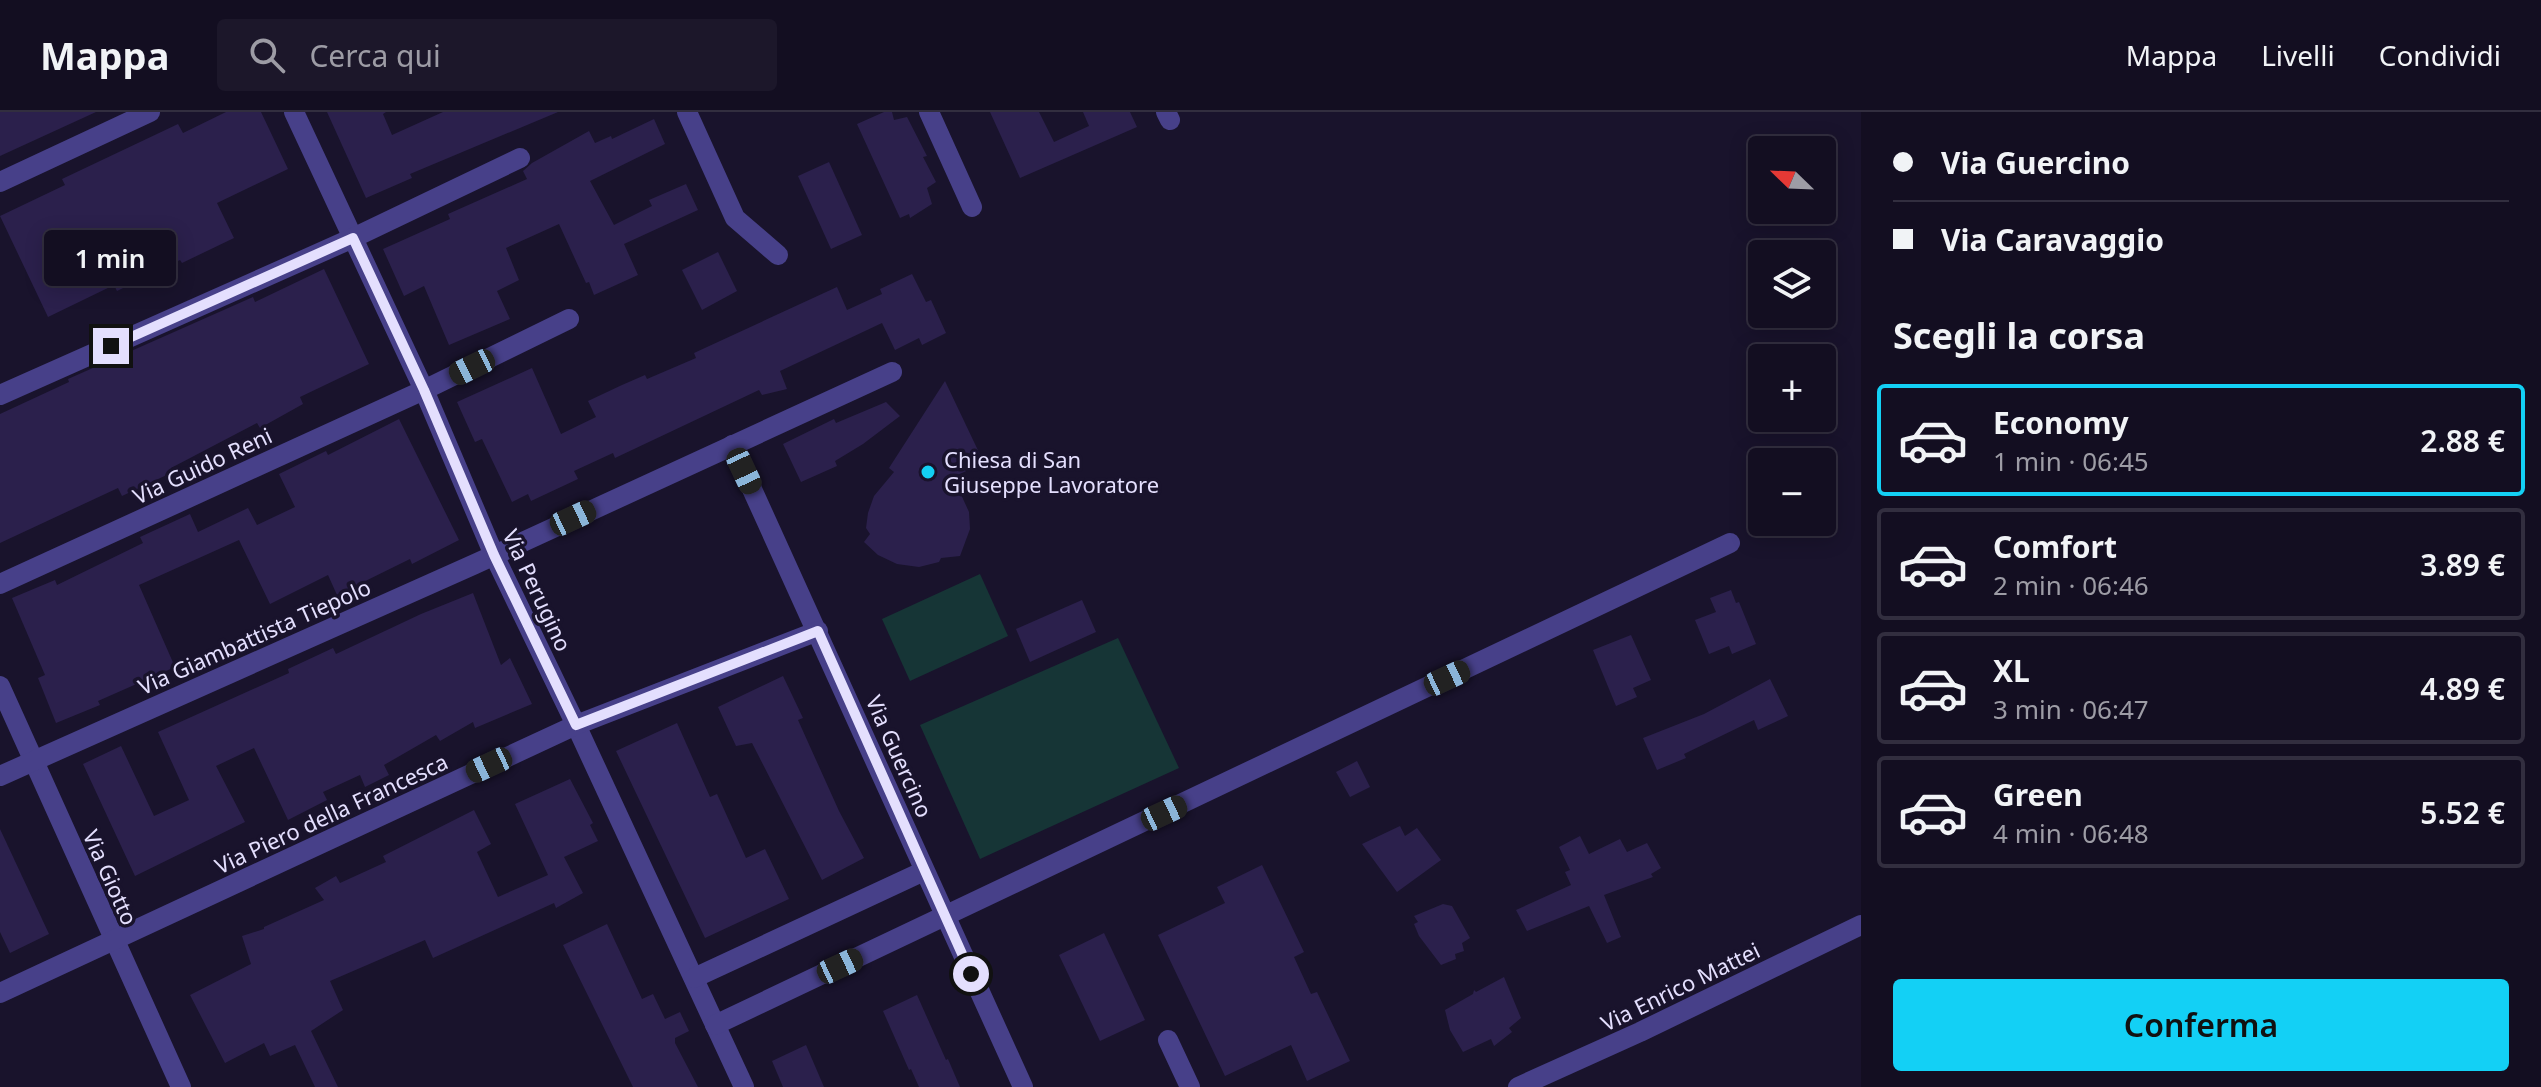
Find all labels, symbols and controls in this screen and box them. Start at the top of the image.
search box [217,19,777,91]
text: Mappa [40,29,169,81]
icon: search [245,33,289,77]
text: Cerca qui [309,35,441,76]
text: Mappa [2126,36,2217,74]
text: Livelli [2261,36,2335,74]
text: Condividi [2379,36,2501,74]
north arrow [1748,136,1836,224]
map controls [1748,136,1836,536]
text: Via Guercino [1941,142,2130,183]
text: Via Caravaggio [1941,219,2164,260]
callout: 1 min [45,230,177,286]
text: 1 min [75,240,145,276]
button: layers [1748,240,1836,328]
text: Scegli la corsa [1893,311,2145,360]
route end [93,328,129,364]
button: + [1748,344,1836,432]
car [445,346,499,388]
text: Economy [1993,402,2129,443]
icon: car [1897,404,1969,476]
street label: Via Guido Reni [128,420,276,510]
text: 2.88 € [2420,420,2505,461]
text: 1 min · 06:45 [1993,443,2149,479]
car [723,444,765,498]
place label: Chiesa di San Giuseppe Lavoratore [944,444,1159,499]
button: − [1748,448,1836,536]
marker: Chiesa di San Giuseppe Lavoratore [919,463,937,481]
car [546,497,600,539]
street label: Via Perugino [497,524,579,656]
text: Comfort [1993,526,2117,567]
icon: car [1897,528,1969,600]
text: 3.89 € [2420,544,2505,585]
text: 2 min · 06:46 [1993,567,2149,603]
street label: Via Giambattista Tiepolo [133,571,375,701]
text: XL [1993,650,2030,691]
icon: car [1897,652,1969,724]
car [1420,657,1474,699]
text: 4.89 € [2420,668,2505,709]
street label: Via Guercino [860,690,940,822]
text: 3 min · 06:47 [1993,691,2149,727]
car [462,744,516,786]
street label: Via Piero della Francesca [210,746,452,880]
text: Green [1993,774,2083,815]
icon: car [1897,776,1969,848]
car [1137,792,1191,834]
text: 5.52 € [2420,792,2505,833]
text: 4 min · 06:48 [1993,815,2149,851]
street label: Via Giotto [77,825,145,929]
street label: Via Enrico Mattei [1596,935,1764,1037]
car [813,945,867,987]
route start [953,956,989,992]
button: Conferma [1893,979,2509,1071]

